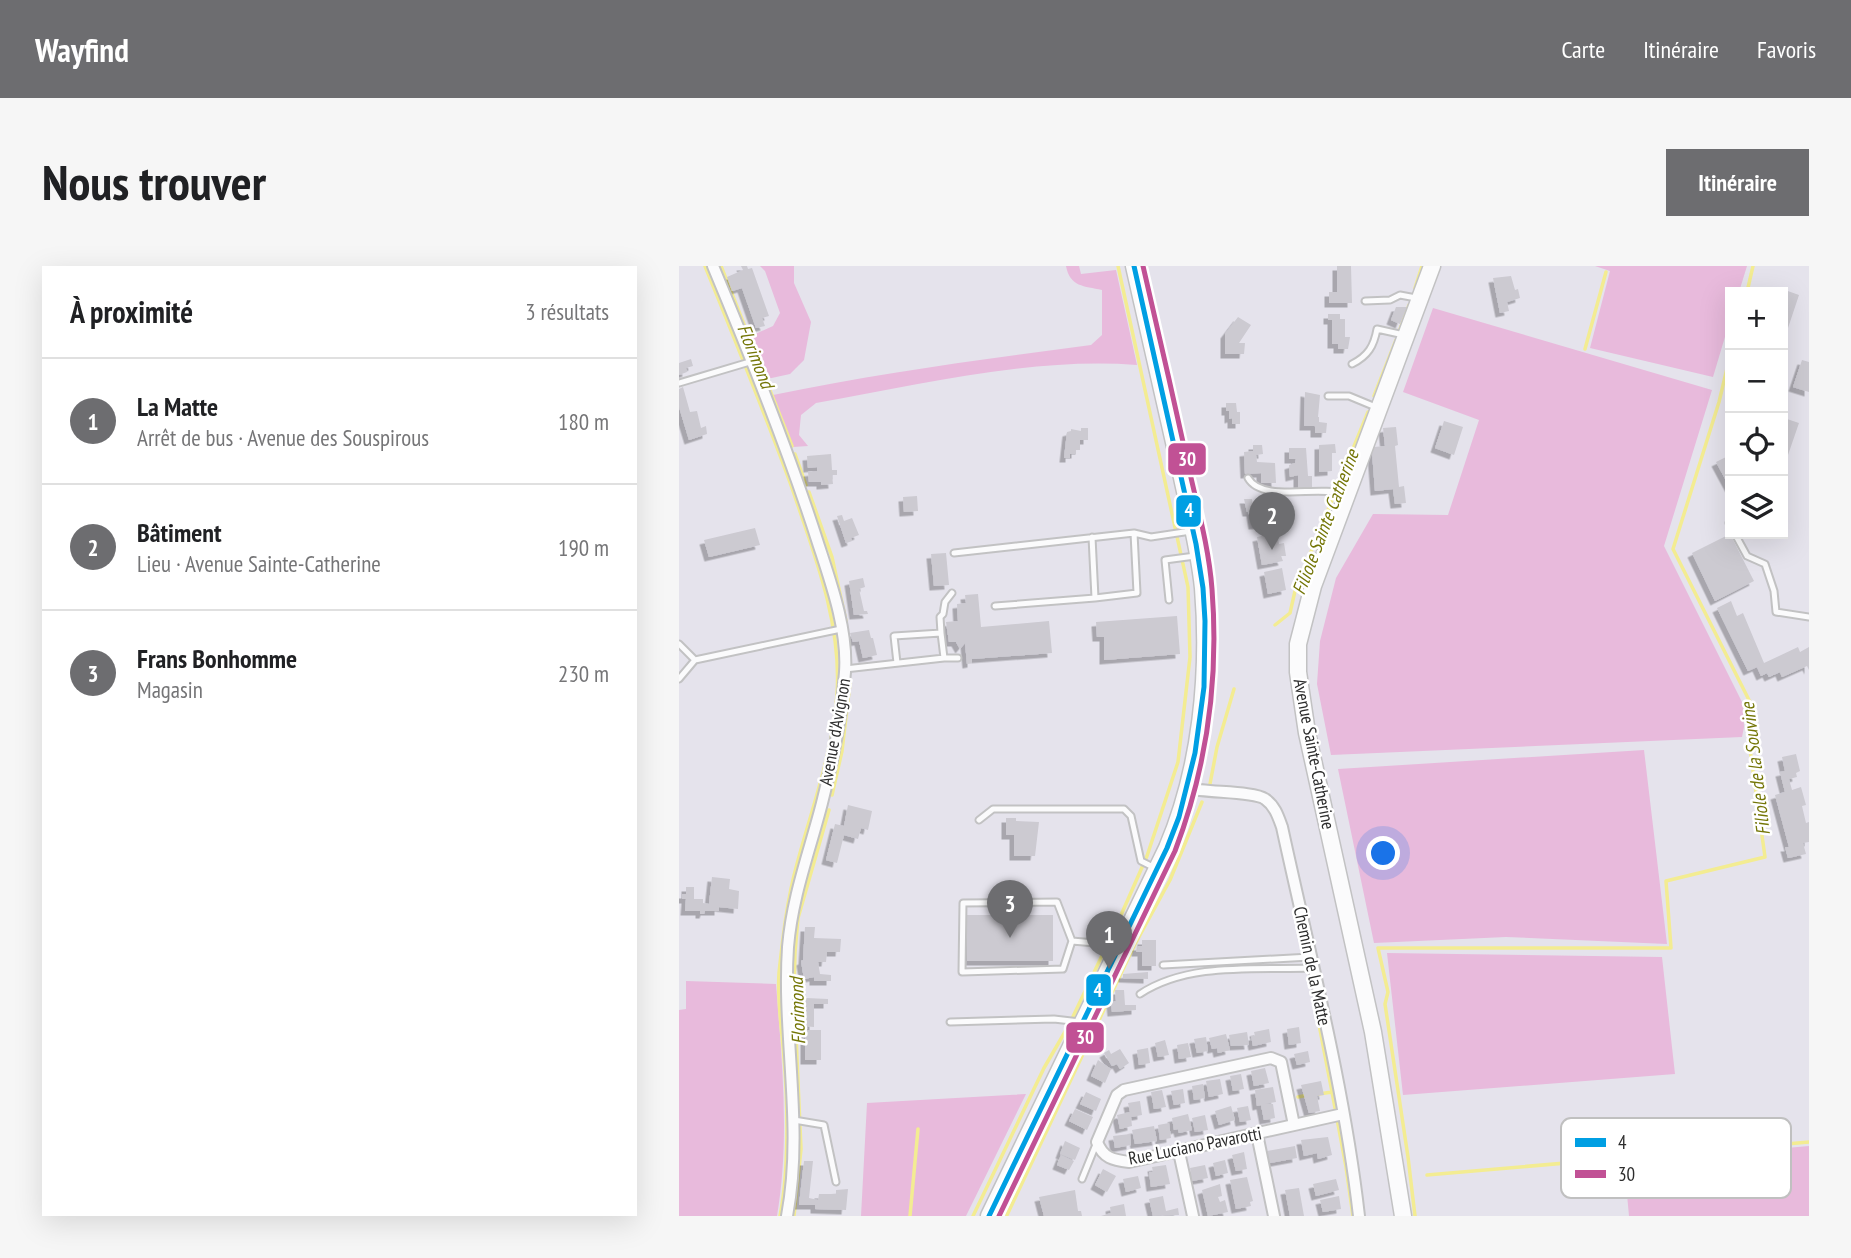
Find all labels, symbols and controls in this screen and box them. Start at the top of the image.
text: Wayfind [35,28,129,71]
text: Carte [1561,34,1605,65]
text: Itinéraire [1643,34,1719,65]
text: Favoris [1757,34,1816,65]
button: Itinéraire [1666,149,1809,216]
text: Nous trouver [42,150,266,214]
map controls [1725,287,1788,539]
button: + [1725,287,1788,350]
text: À proximité [70,292,193,331]
text: 3 résultats [525,297,609,326]
water label: Florimond [732,320,781,394]
button: − [1725,350,1788,413]
text: La Matte [137,390,218,423]
text: 1 [88,407,99,436]
text: 180 m [558,407,609,436]
button: locate [1725,413,1788,476]
text: Arrêt de bus · Avenue des Souspirous [137,423,429,452]
line badge: 30 [1167,442,1207,476]
water label: Filiole Sainte Catherine [1286,445,1364,598]
text: 30 [1178,447,1196,471]
button: layers [1725,476,1788,539]
pin: 2 [1249,492,1295,550]
line badge: 4 [1175,494,1202,528]
text: 4 [1184,498,1194,522]
text: Bâtiment [137,516,222,549]
text: 2 [88,533,99,562]
text: 190 m [558,533,609,562]
text: Lieu · Avenue Sainte-Catherine [137,549,381,578]
text: Frans Bonhomme [137,642,297,675]
text: 3 [88,659,99,688]
text: 230 m [558,659,609,688]
text: Magasin [137,675,203,704]
street label: Avenue d'Avignon [814,676,855,787]
street label: Avenue Sainte-Catherine [1289,677,1340,831]
water label: Filiole de la Souvine [1735,700,1775,837]
your location [1366,836,1400,870]
pin: 3 [987,880,1033,938]
street label: Chemin de la Matte [1289,904,1336,1027]
pin: 1 [1086,911,1132,969]
line badge: 4 [1085,973,1112,1007]
water label: Florimond [784,974,810,1045]
text: 4 [1093,978,1103,1002]
line badge: 30 [1065,1021,1105,1054]
text: 30 [1076,1025,1094,1049]
legend [1561,1118,1791,1198]
street label: Rue Luciano Pavarotti [1126,1121,1263,1170]
text: 4 [1618,1130,1627,1154]
text: 30 [1618,1162,1635,1186]

